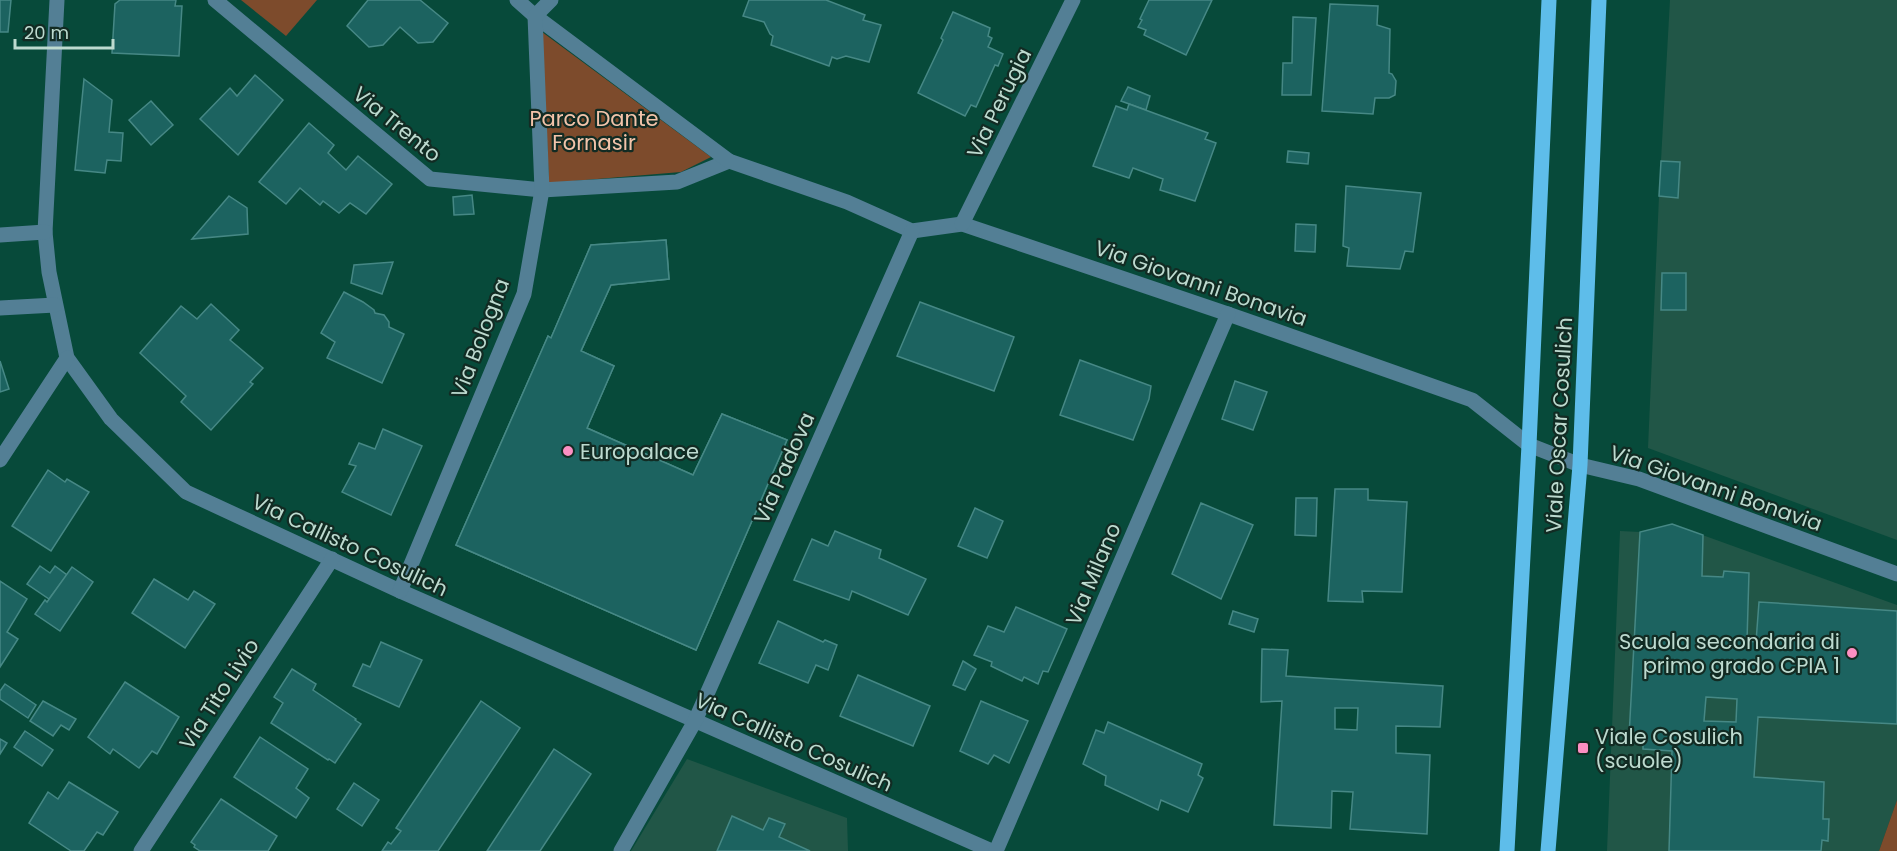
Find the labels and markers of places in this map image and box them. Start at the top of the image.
place label: Europalace [580,437,699,466]
marker: Europalace [561,444,575,458]
place label: Scuola secondaria di primo grado CPIA 1 [1619,627,1840,680]
marker: Scuola secondaria di primo grado CPIA 1 [1845,646,1859,660]
place label: Viale Cosulich (scuole) [1595,722,1743,775]
marker: Viale Cosulich (scuole) [1576,741,1590,755]

